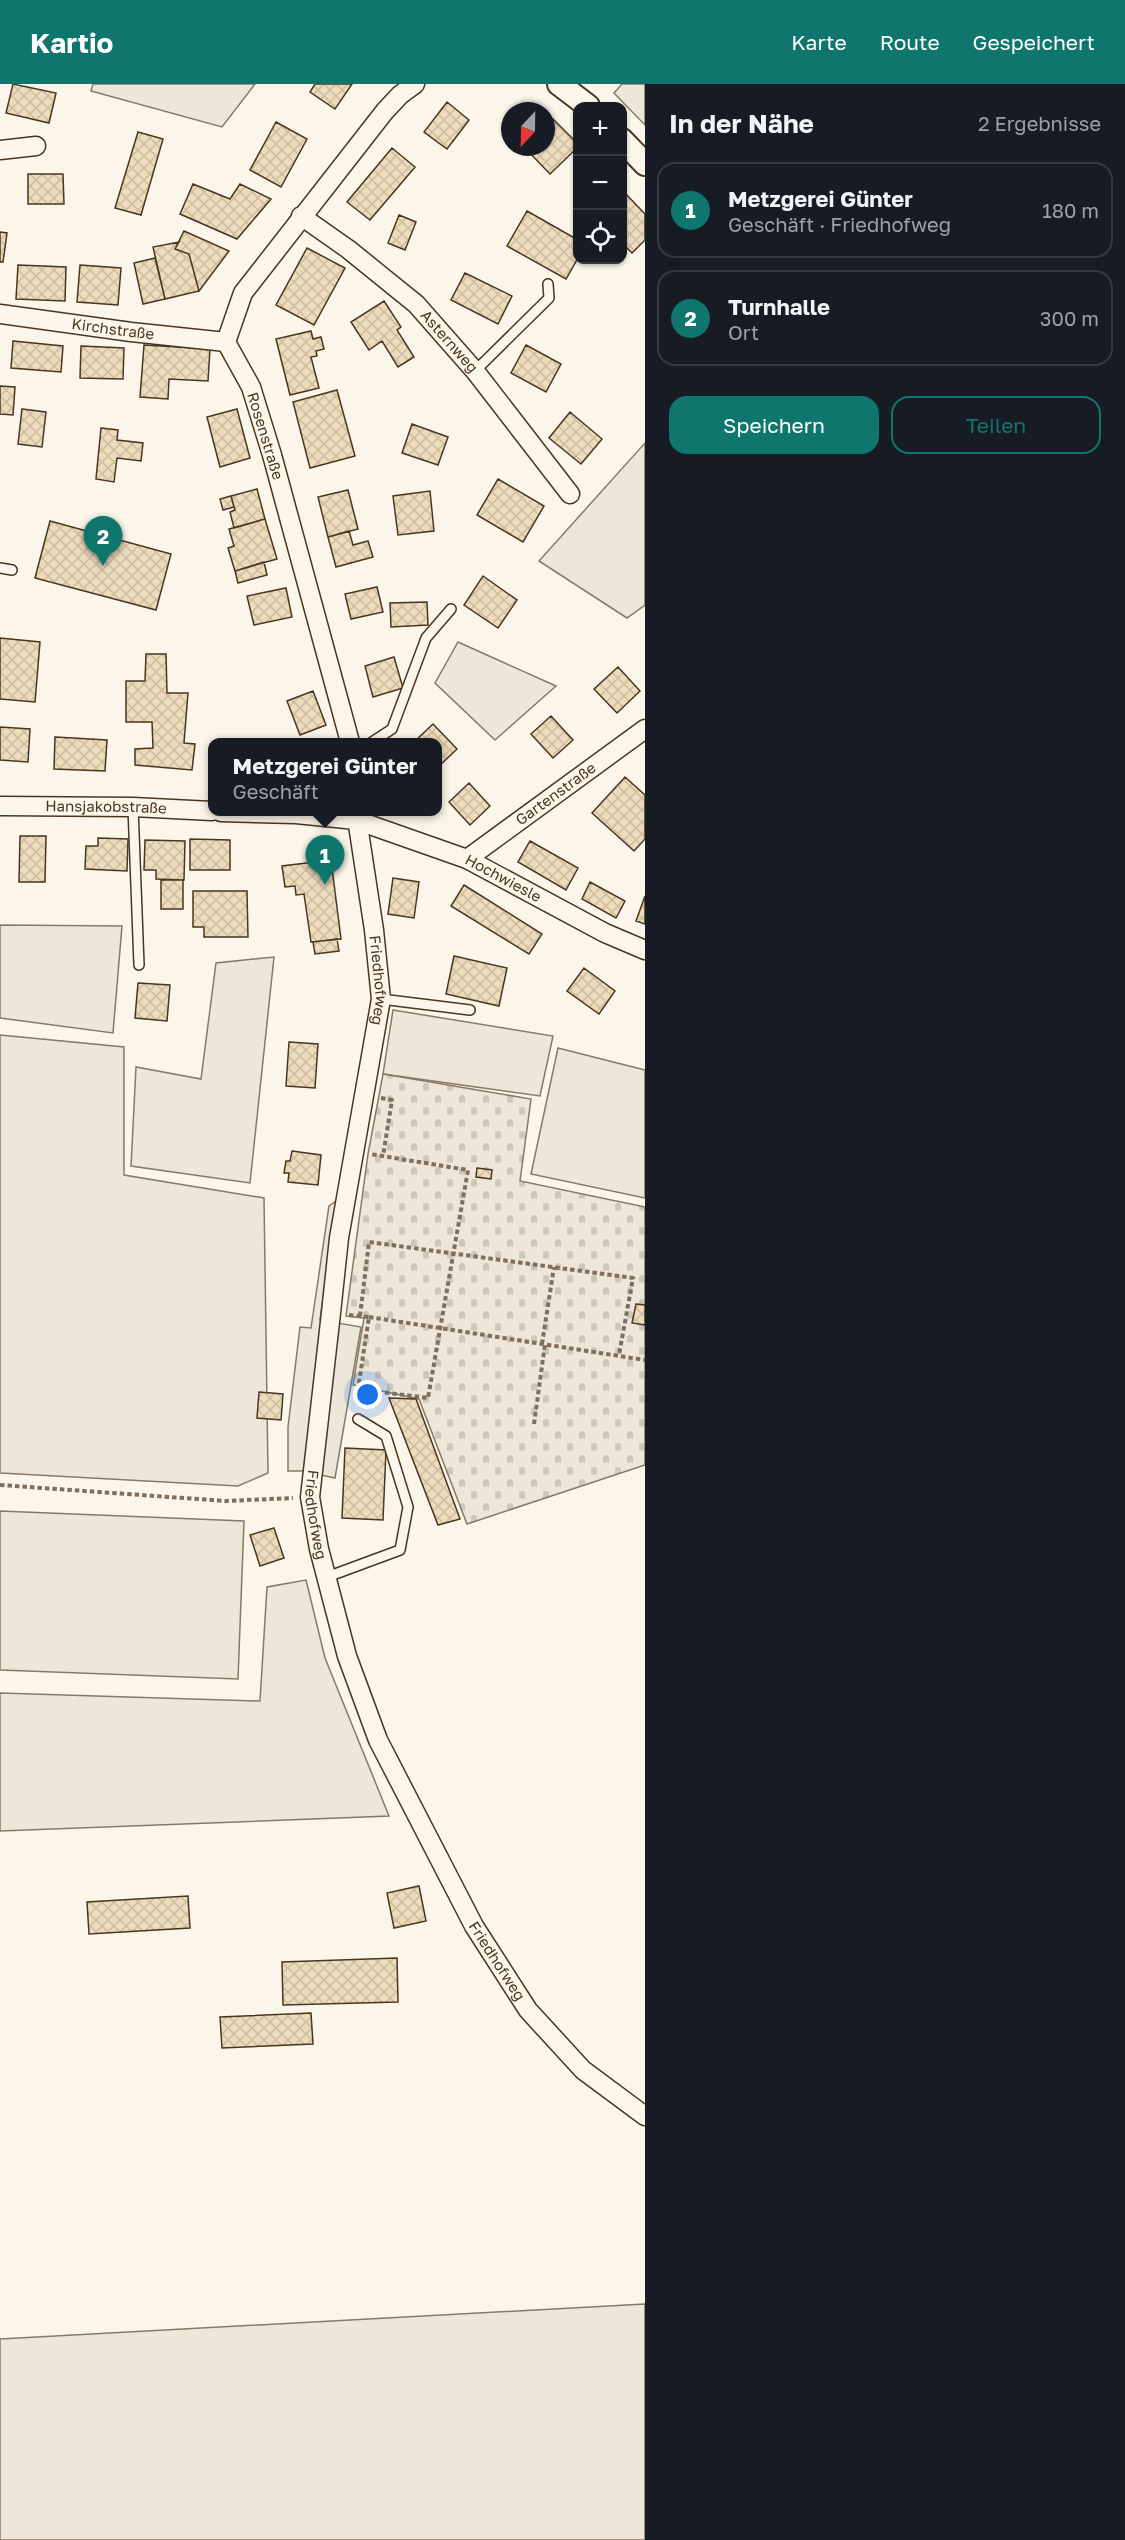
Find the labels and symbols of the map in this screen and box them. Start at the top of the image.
north arrow [501,102,555,156]
street label: Asternweg [417,306,482,376]
street label: Kirchstraße [71,314,156,342]
street label: Rosenstraße [244,390,288,482]
pin: 2 [84,516,122,566]
street label: Gartenstraße [512,758,599,829]
street label: Hansjakobstraße [45,796,168,817]
pin: 1 [306,836,344,885]
street label: Hochwiesle [462,850,545,905]
street label: Friedhofweg [367,934,391,1027]
your location [353,1380,382,1409]
street label: Friedhofweg [302,1469,331,1561]
street label: Friedhofweg [465,1918,529,2004]

